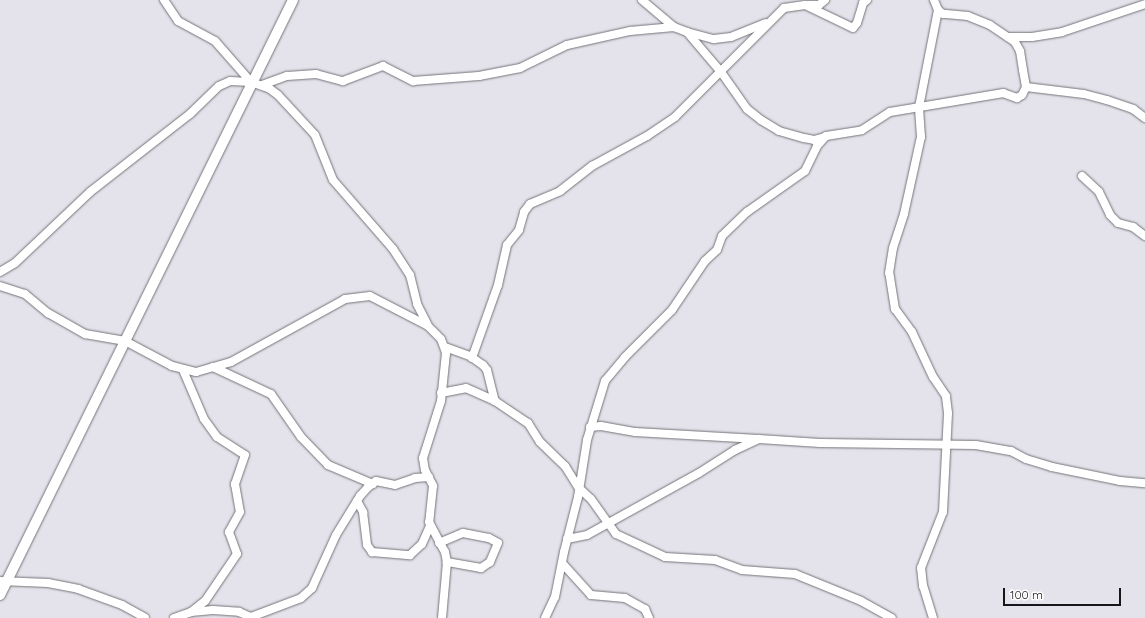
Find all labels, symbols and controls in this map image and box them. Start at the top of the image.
scale bar [1005,580,1123,606]
text: 100 m [1010,587,1043,602]

